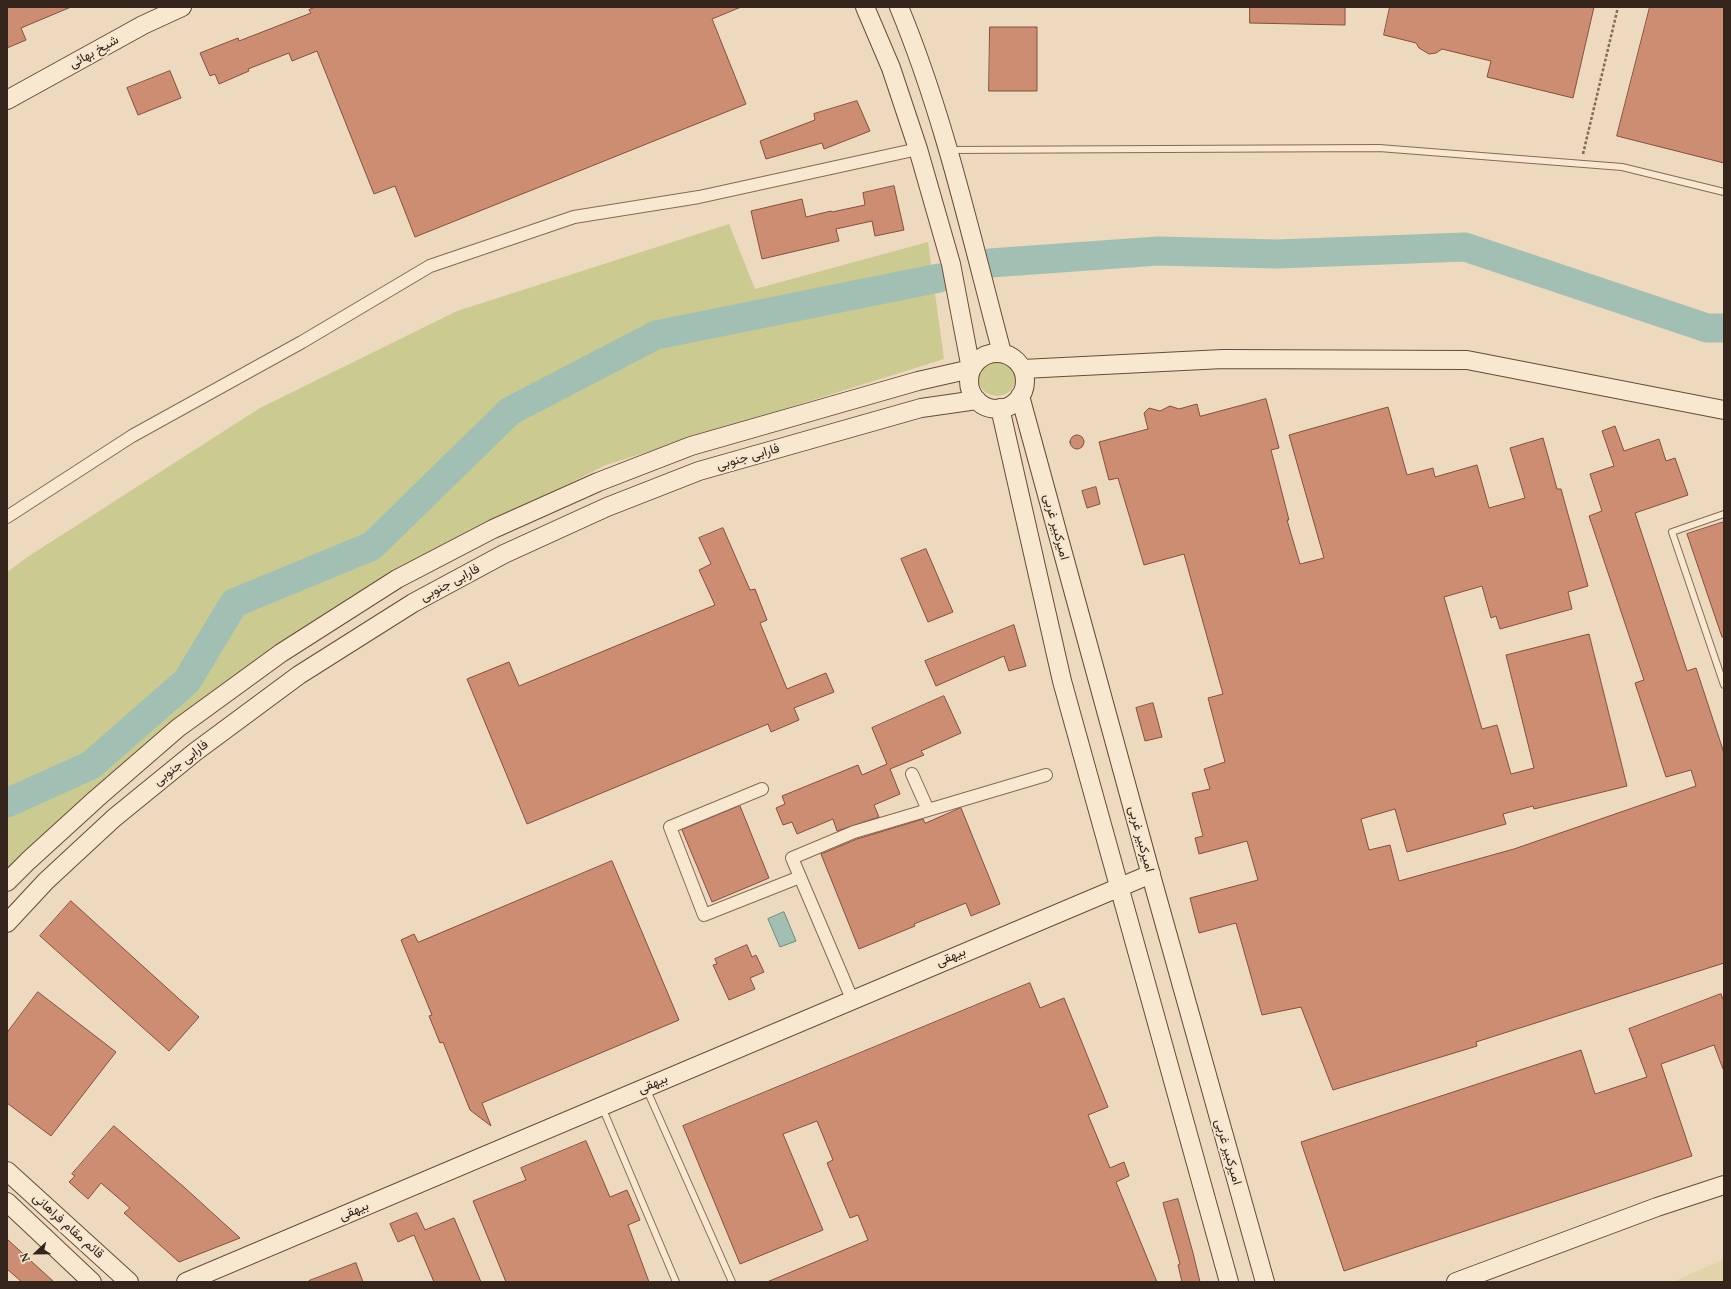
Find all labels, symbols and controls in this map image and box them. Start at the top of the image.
street label: شیخ بهائی [67,32,121,72]
street label: فارابی جنوبی [715,441,781,473]
street label: امیرکبیر غربی [1040,492,1072,562]
street label: فارابی جنوبی [418,561,482,605]
street label: فارابی جنوبی [151,737,211,789]
street label: امیرکبیر غربی [1125,804,1157,874]
street label: بیهقی [934,944,968,970]
street label: بیهقی [636,1071,670,1097]
street label: امیرکبیر غربی [1211,1117,1245,1187]
street label: قائم مقام فراهانی [29,1190,107,1262]
street label: بیهقی [337,1198,371,1224]
north arrow [16,1233,56,1273]
text: N [16,1251,33,1265]

